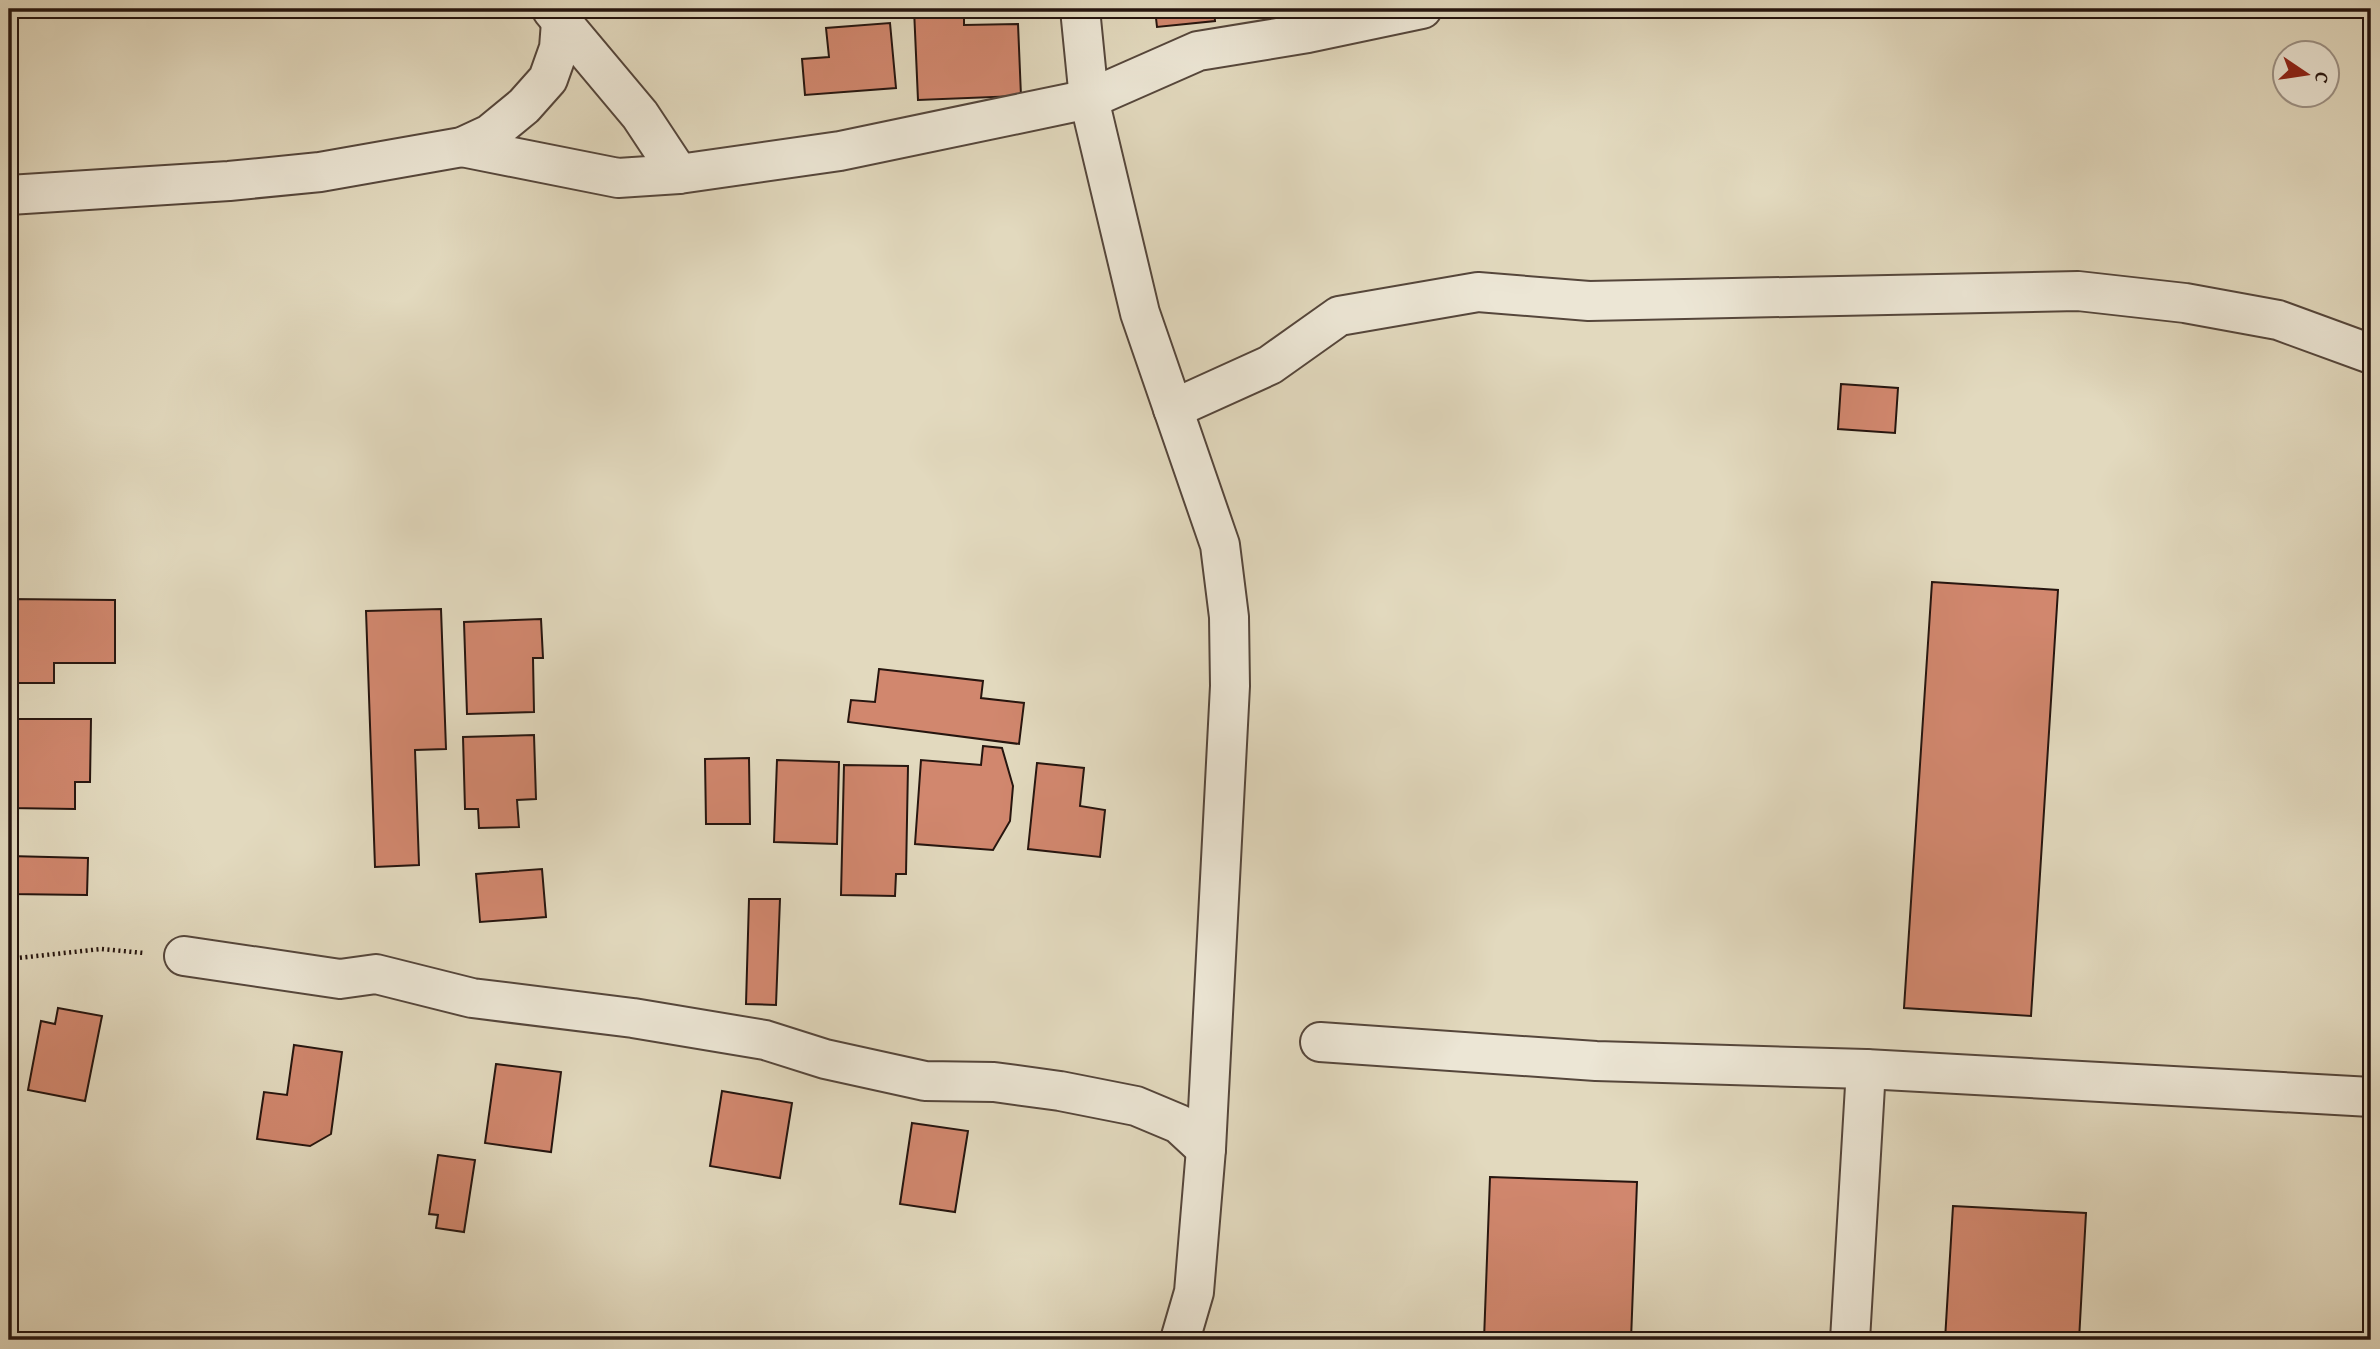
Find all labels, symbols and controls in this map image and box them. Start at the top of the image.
north arrow [2272,38,2342,108]
text: С [2308,69,2337,86]

